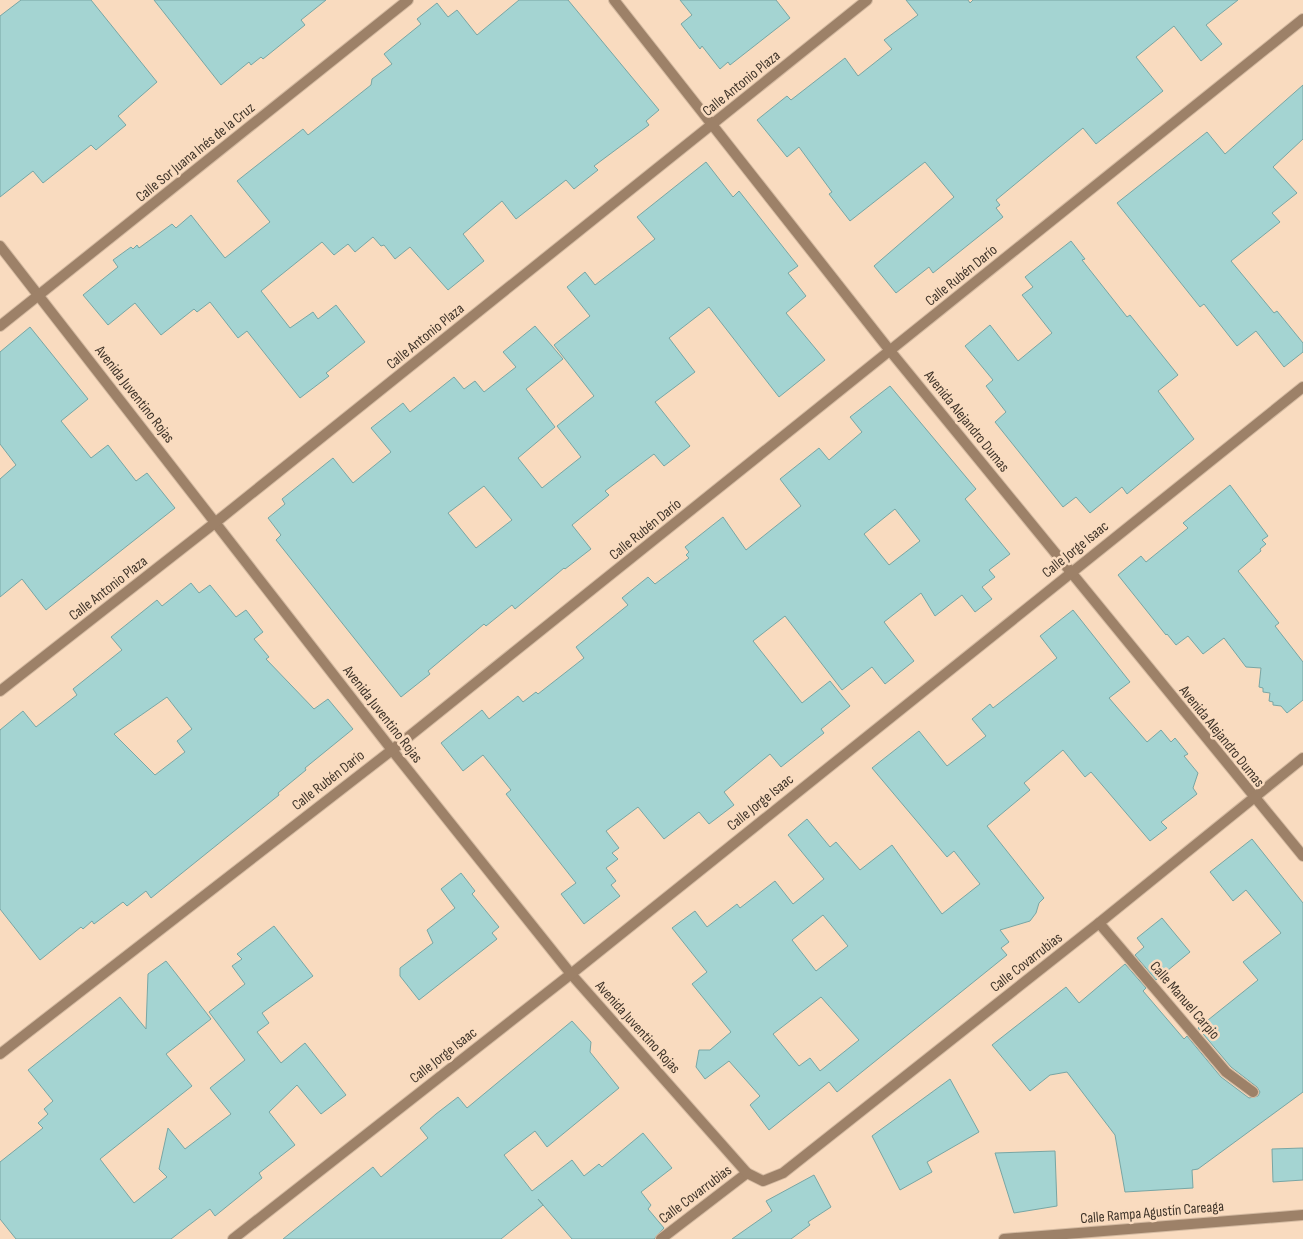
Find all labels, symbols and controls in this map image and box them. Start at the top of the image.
street label: Calle Antonio Plaza [699,46,784,121]
street label: Calle Sor Juana Inés de la Cruz [132,98,259,206]
street label: Calle Rubén Darío [921,240,1001,310]
street label: Calle Antonio Plaza [383,299,468,374]
street label: Avenida Juventino Rojas [90,341,179,447]
street label: Avenida Alejandro Dumas [919,366,1013,476]
street label: Calle Rubén Darío [605,494,685,564]
street label: Calle Jorge Isaac [1038,517,1112,582]
street label: Calle Antonio Plaza [65,552,152,625]
street label: Avenida Juventino Rojas [338,661,427,767]
street label: Avenida Alejandro Dumas [1174,681,1268,791]
street label: Calle Rubén Darío [288,746,369,815]
street label: Calle Jorge Isaac [723,770,797,835]
street label: Calle Covarrubias [986,928,1066,996]
street label: Calle Manuel Carpio [1145,957,1224,1043]
street label: Avenida Juventino Rojas [590,976,684,1078]
street label: Calle Jorge Isaac [406,1023,481,1088]
street label: Calle Covarrubias [655,1161,736,1228]
street label: Calle Rampa Agustín Careaga [1080,1197,1225,1228]

